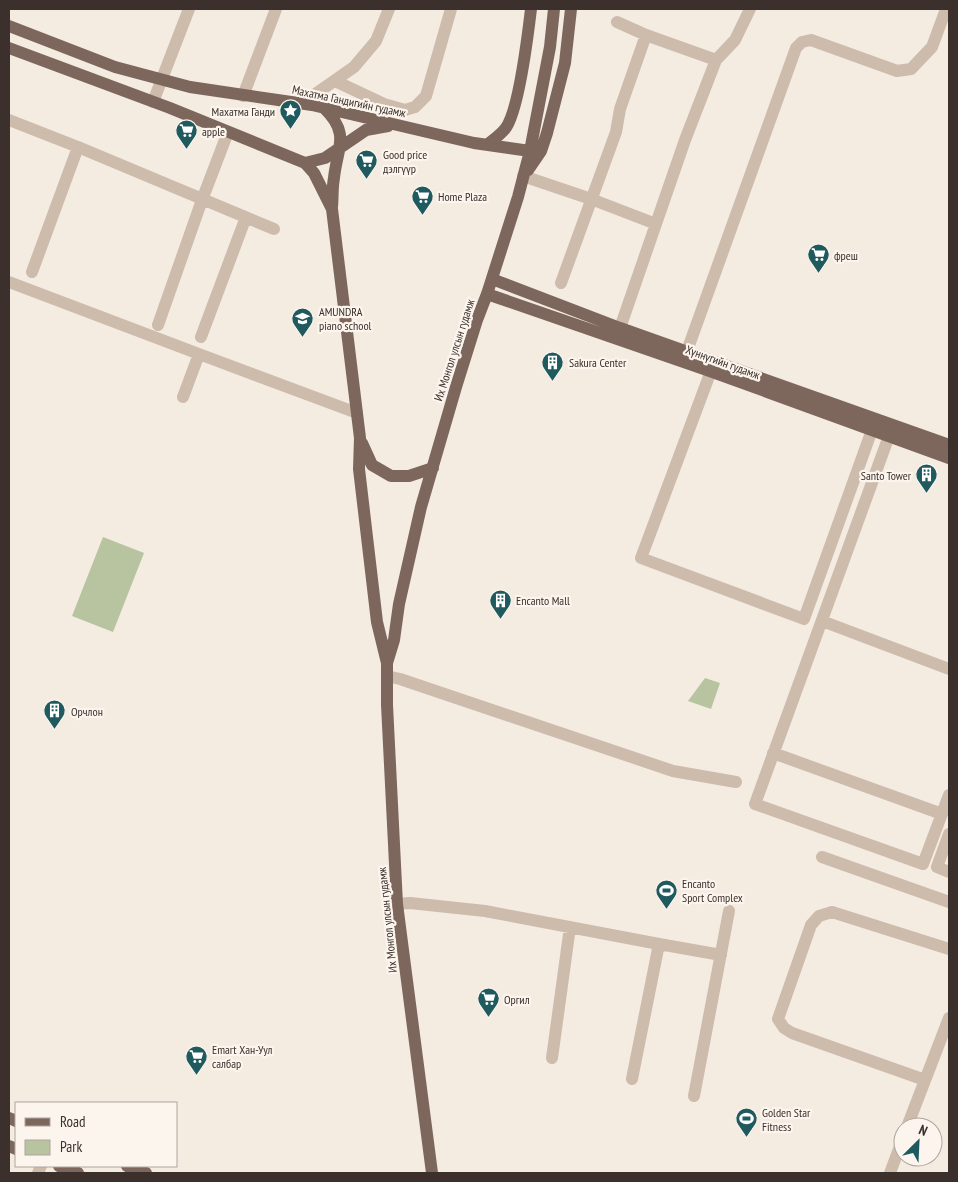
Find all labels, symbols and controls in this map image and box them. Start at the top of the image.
street label: Махатма Гандигийн гудамж [291,82,408,120]
place icon: Махатма Ганди [279,99,303,130]
place label: Махатма Ганди [212,104,275,119]
supermarket icon: apple [174,119,198,150]
place label: apple [202,124,225,139]
place label: Good price дэлгүүр [383,147,427,176]
supermarket icon: Good price дэлгүүр [355,149,379,180]
supermarket icon: Home Plaza [410,184,434,215]
place label: Home Plaza [438,189,487,204]
supermarket icon: фреш [806,243,830,274]
place label: фреш [834,248,858,263]
street label: Их Монгол улсын гудамж [430,297,478,403]
place label: AMUNDRA piano school [319,304,372,333]
school or university icon: AMUNDRA piano school [291,306,315,337]
street label: Хүннүгийн гудамж [684,342,763,383]
building icon: Sakura Center [541,350,565,381]
place label: Sakura Center [569,355,627,370]
building icon: Santo Tower [915,463,939,494]
place label: Santo Tower [861,468,912,483]
building icon: Encanto Mall [488,588,512,619]
place label: Encanto Mall [516,593,570,608]
building icon: Орчлон [43,699,67,730]
place label: Орчлон [71,704,103,719]
street label: Их Монгол улсын гудамж [374,866,400,974]
place label: Encanto Sport Complex [682,876,743,905]
sports icon: Encanto Sport Complex [654,878,678,909]
supermarket icon: Оргил [476,987,500,1018]
place label: Оргил [504,992,530,1007]
place label: Emart Хан-Уул салбар [212,1042,273,1071]
supermarket icon: Emart Хан-Уул салбар [184,1044,208,1075]
legend [15,1102,178,1167]
place label: Golden Star Fitness [762,1105,811,1134]
sports icon: Golden Star Fitness [734,1107,758,1138]
text: Road [60,1112,86,1131]
north arrow [893,1117,943,1167]
text: N [916,1120,930,1140]
text: Park [60,1137,82,1156]

